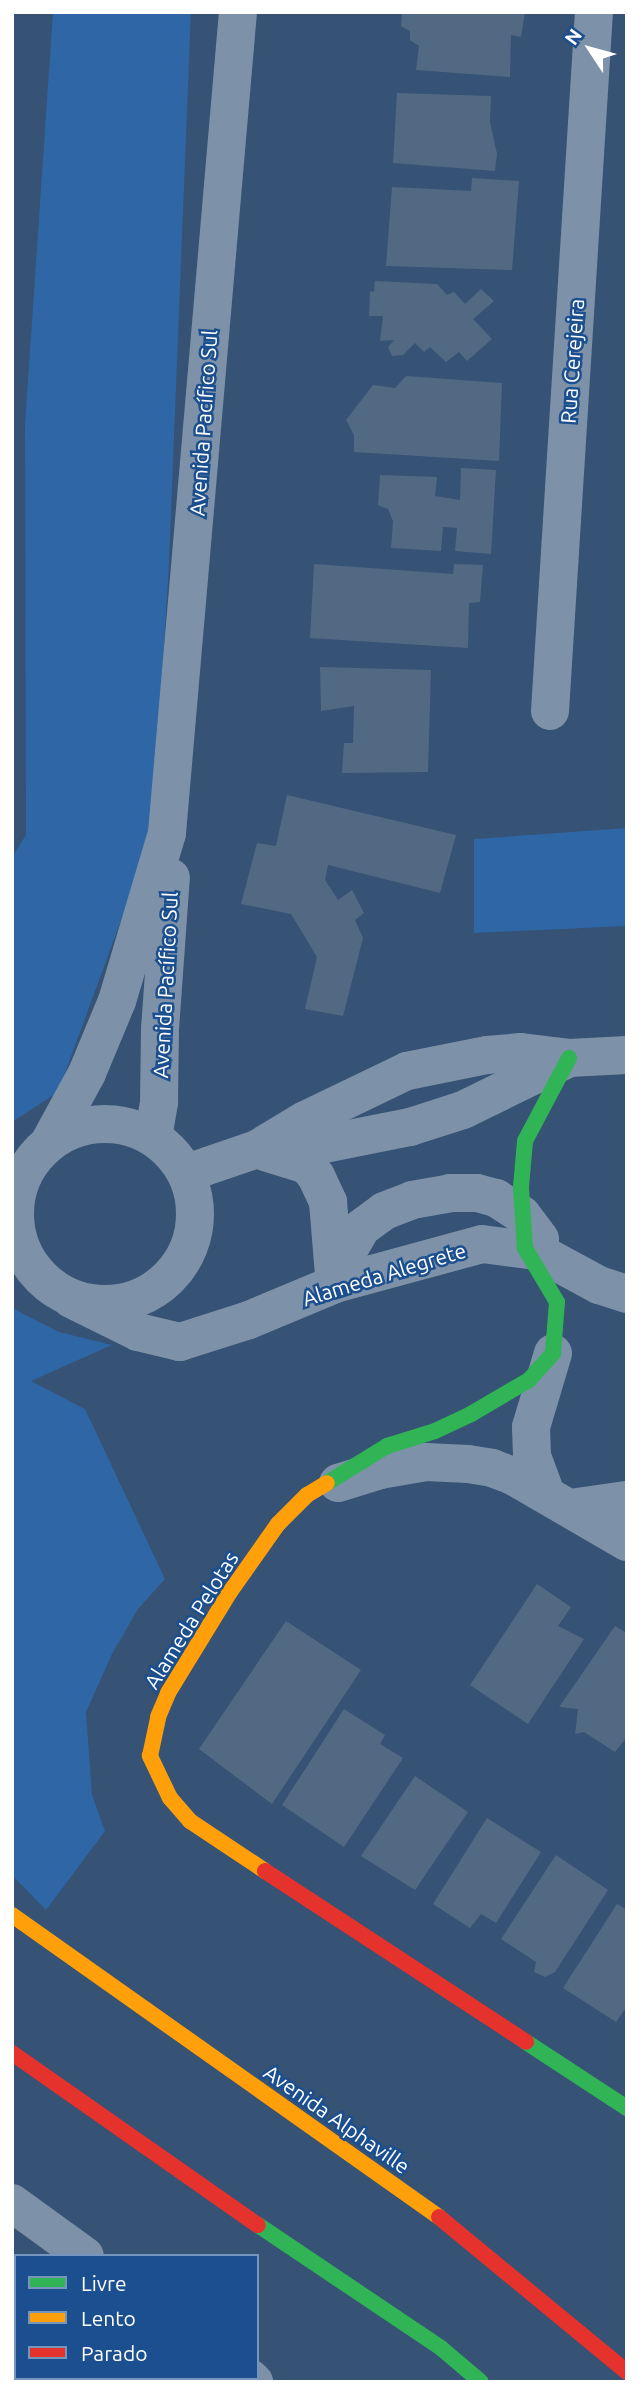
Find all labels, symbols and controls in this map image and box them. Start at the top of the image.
north arrow [555,14,625,84]
text: N [560,24,586,49]
street label: Rua Cerejeira [555,298,589,424]
street label: Avenida Pacífico Sul [184,329,222,517]
street label: Avenida Pacífico Sul [148,891,182,1079]
street label: Alameda Alegrete [299,1237,469,1311]
street label: Alameda Pelotas [139,1547,243,1693]
street label: Avenida Alphaville [259,2059,415,2179]
legend [14,2254,259,2380]
text: Livre [81,2271,127,2295]
text: Lento [81,2306,136,2330]
text: Parado [81,2341,147,2365]

